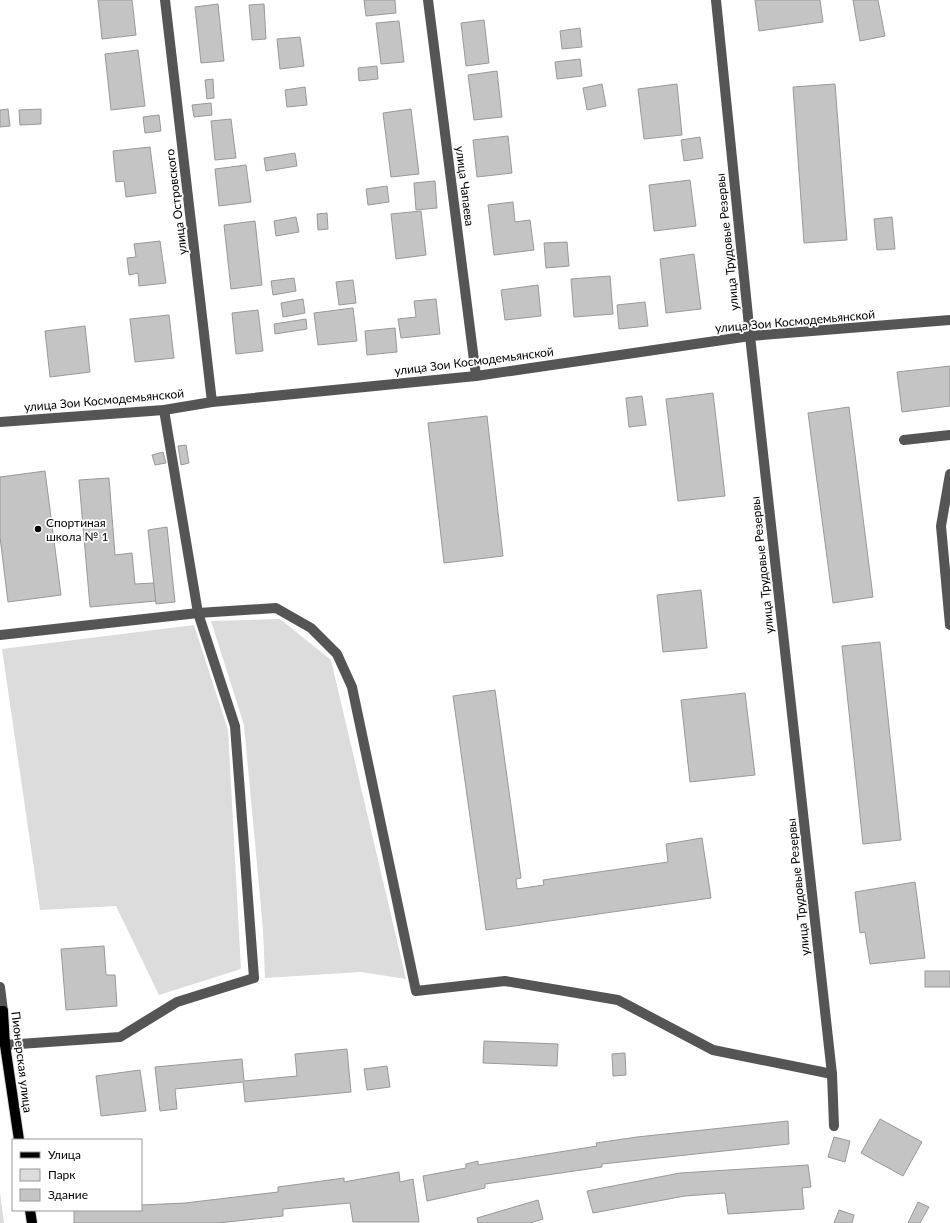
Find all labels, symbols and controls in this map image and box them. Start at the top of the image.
street label: улица Чапаева [453,145,477,227]
street label: улица Островского [162,148,190,256]
street label: улица Трудовые Резервы [712,172,742,312]
street label: улица Зои Космодемьянской [714,307,876,335]
street label: улица Зои Космодемьянской [393,344,555,378]
street label: улица Зои Космодемьянской [23,386,185,414]
street label: улица Трудовые Резервы [747,495,777,635]
place label: Спортиная школа № 1 [46,515,108,544]
marker: Спортиная школа № 1 [33,524,43,534]
street label: улица Трудовые Резервы [783,817,813,957]
street label: Пионерская улица [8,1010,36,1114]
legend [12,1139,142,1211]
text: Улица [48,1147,81,1162]
text: Парк [48,1167,76,1182]
text: Здание [48,1187,88,1202]

